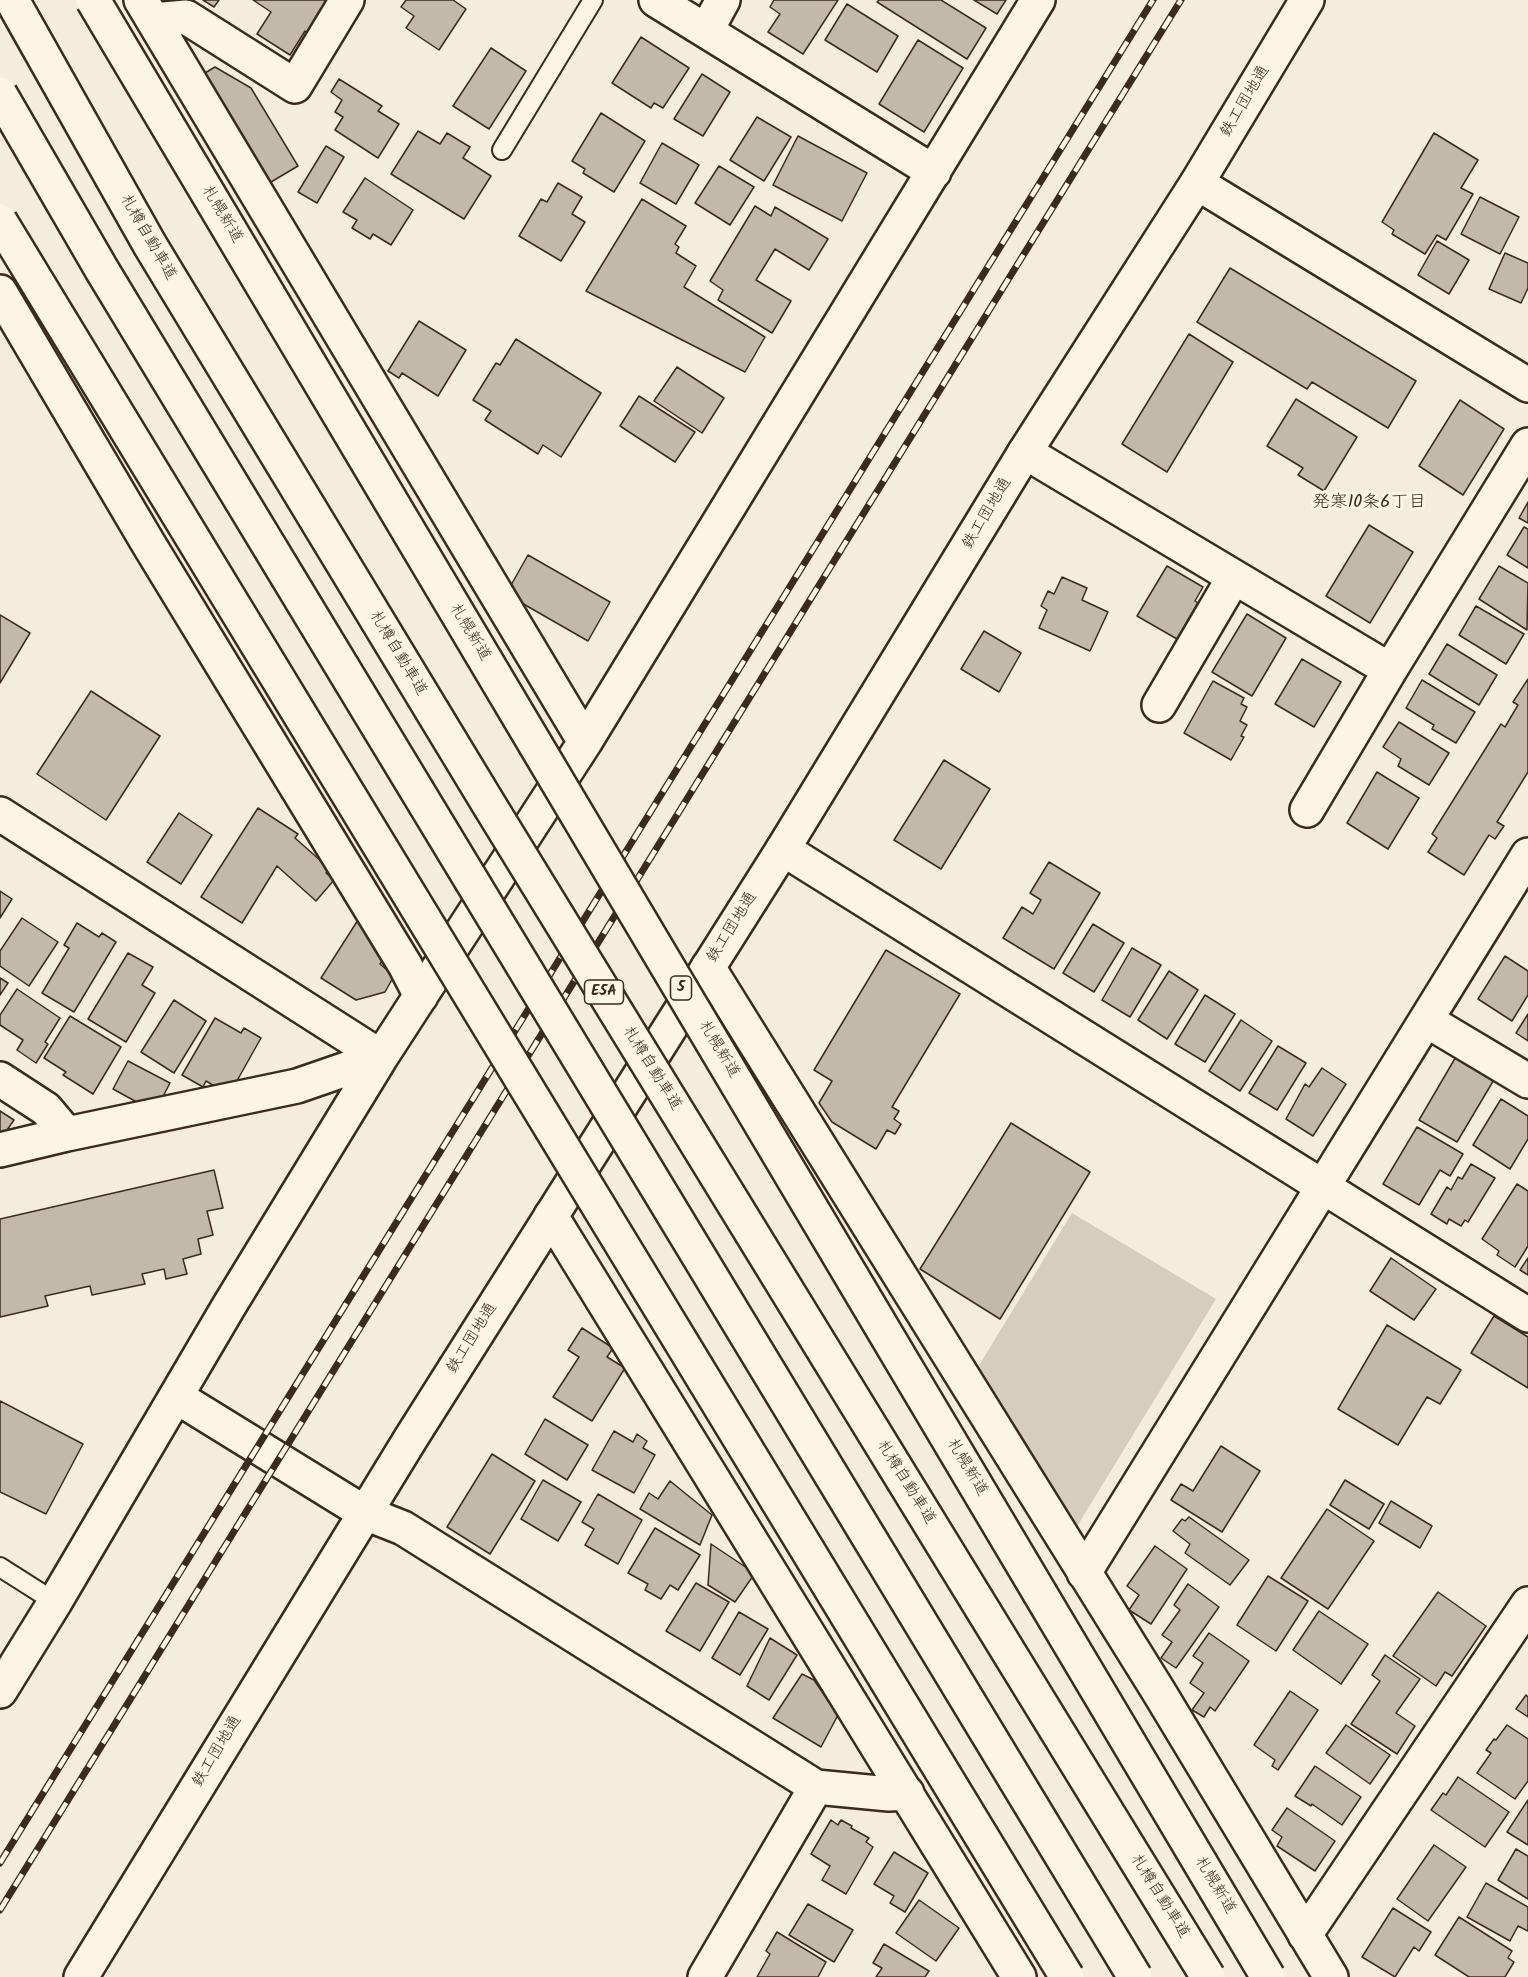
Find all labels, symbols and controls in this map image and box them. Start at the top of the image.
street label: 鉄工団地通 [1217,63,1275,141]
street label: 札幌新道 [196,183,246,247]
street label: 札樽自動車道 [115,192,179,284]
street label: 鉄工団地通 [959,475,1017,553]
district label: 発寒10条6丁目 [1312,493,1426,515]
street label: 札幌新道 [444,601,494,665]
street label: 札樽自動車道 [364,608,430,700]
street label: 鉄工団地通 [704,889,762,967]
road number: 5 [670,976,692,1000]
road number: E5A [584,980,624,1004]
street label: 札幌新道 [693,1018,743,1082]
street label: 札樽自動車道 [617,1023,685,1115]
street label: 鉄工団地通 [444,1300,502,1378]
street label: 札幌新道 [941,1436,991,1500]
street label: 札樽自動車道 [871,1437,939,1529]
street label: 鉄工団地通 [189,1713,247,1791]
street label: 札樽自動車道 [1125,1851,1193,1943]
street label: 札幌新道 [1189,1854,1239,1918]

